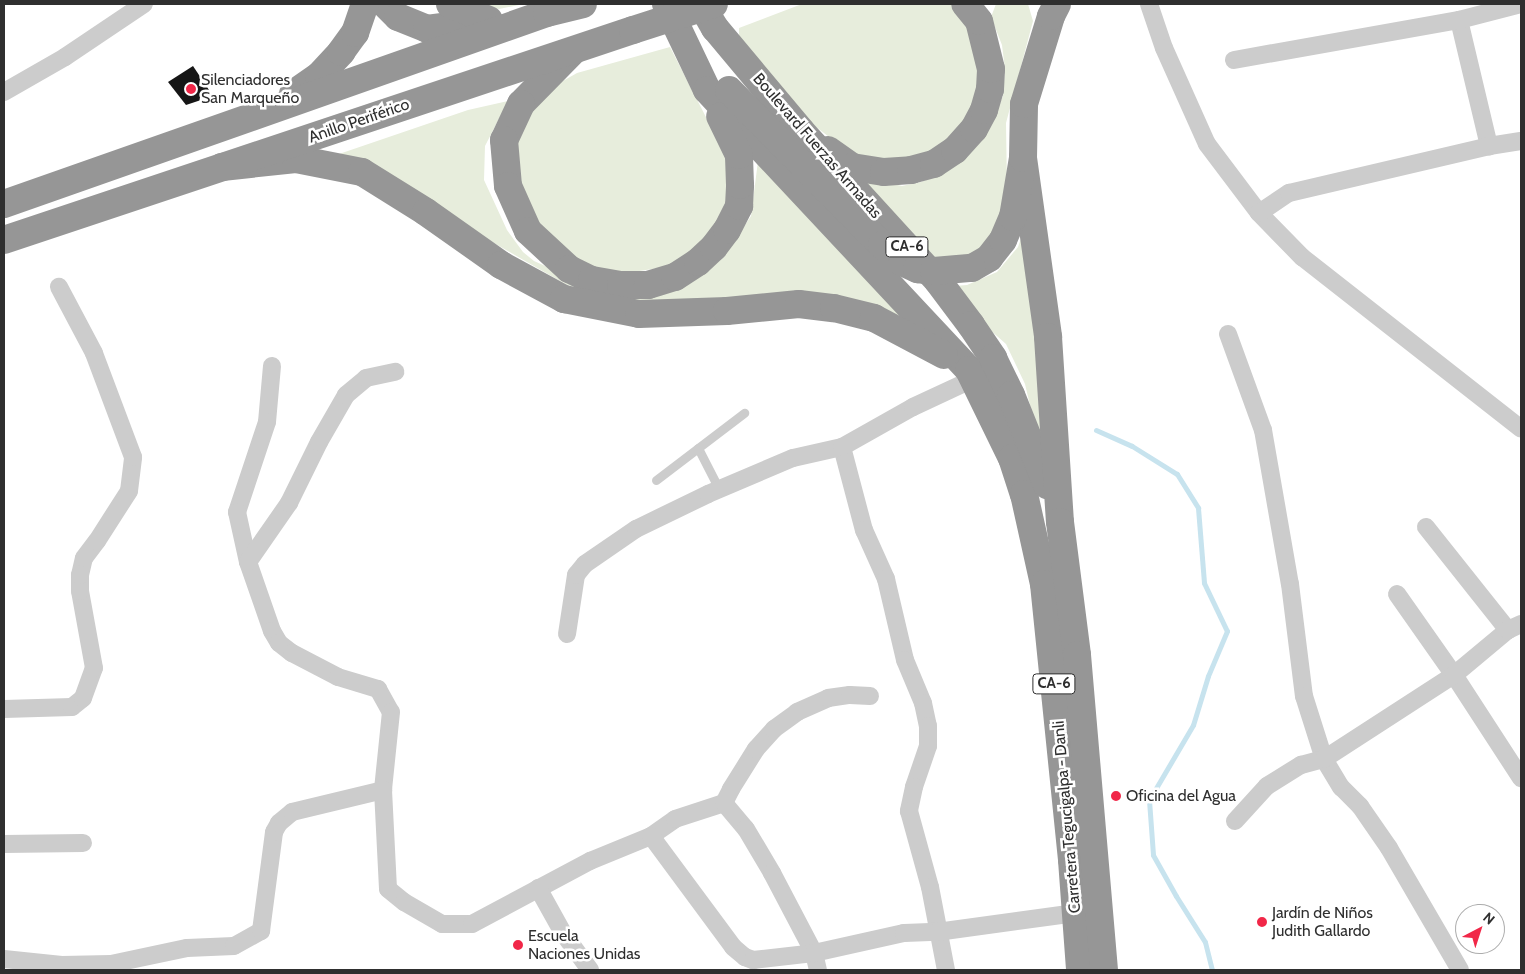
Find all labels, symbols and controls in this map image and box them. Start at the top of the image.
place label: Silenciadores San Marqueño [201,70,299,108]
street label: Boulevard Fuerzas Armadas [749,70,885,222]
marker: Silenciadores San Marqueño [185,83,197,95]
street label: Anillo Periférico [306,95,412,147]
road number: CA-6 [884,234,930,260]
road number: CA-6 [1032,672,1076,696]
street label: Carretera Tegucigalpa - Danli [1049,720,1085,914]
place label: Oficina del Agua [1126,786,1236,806]
marker: Oficina del Agua [1110,790,1122,802]
place label: Jardín de Niños Judith Gallardo [1272,903,1373,941]
north arrow [1455,904,1505,954]
text: N [1479,908,1499,928]
marker: Jardín de Niños Judith Gallardo [1256,916,1268,928]
place label: Escuela Naciones Unidas [528,926,640,964]
marker: Escuela Naciones Unidas [512,939,524,951]

